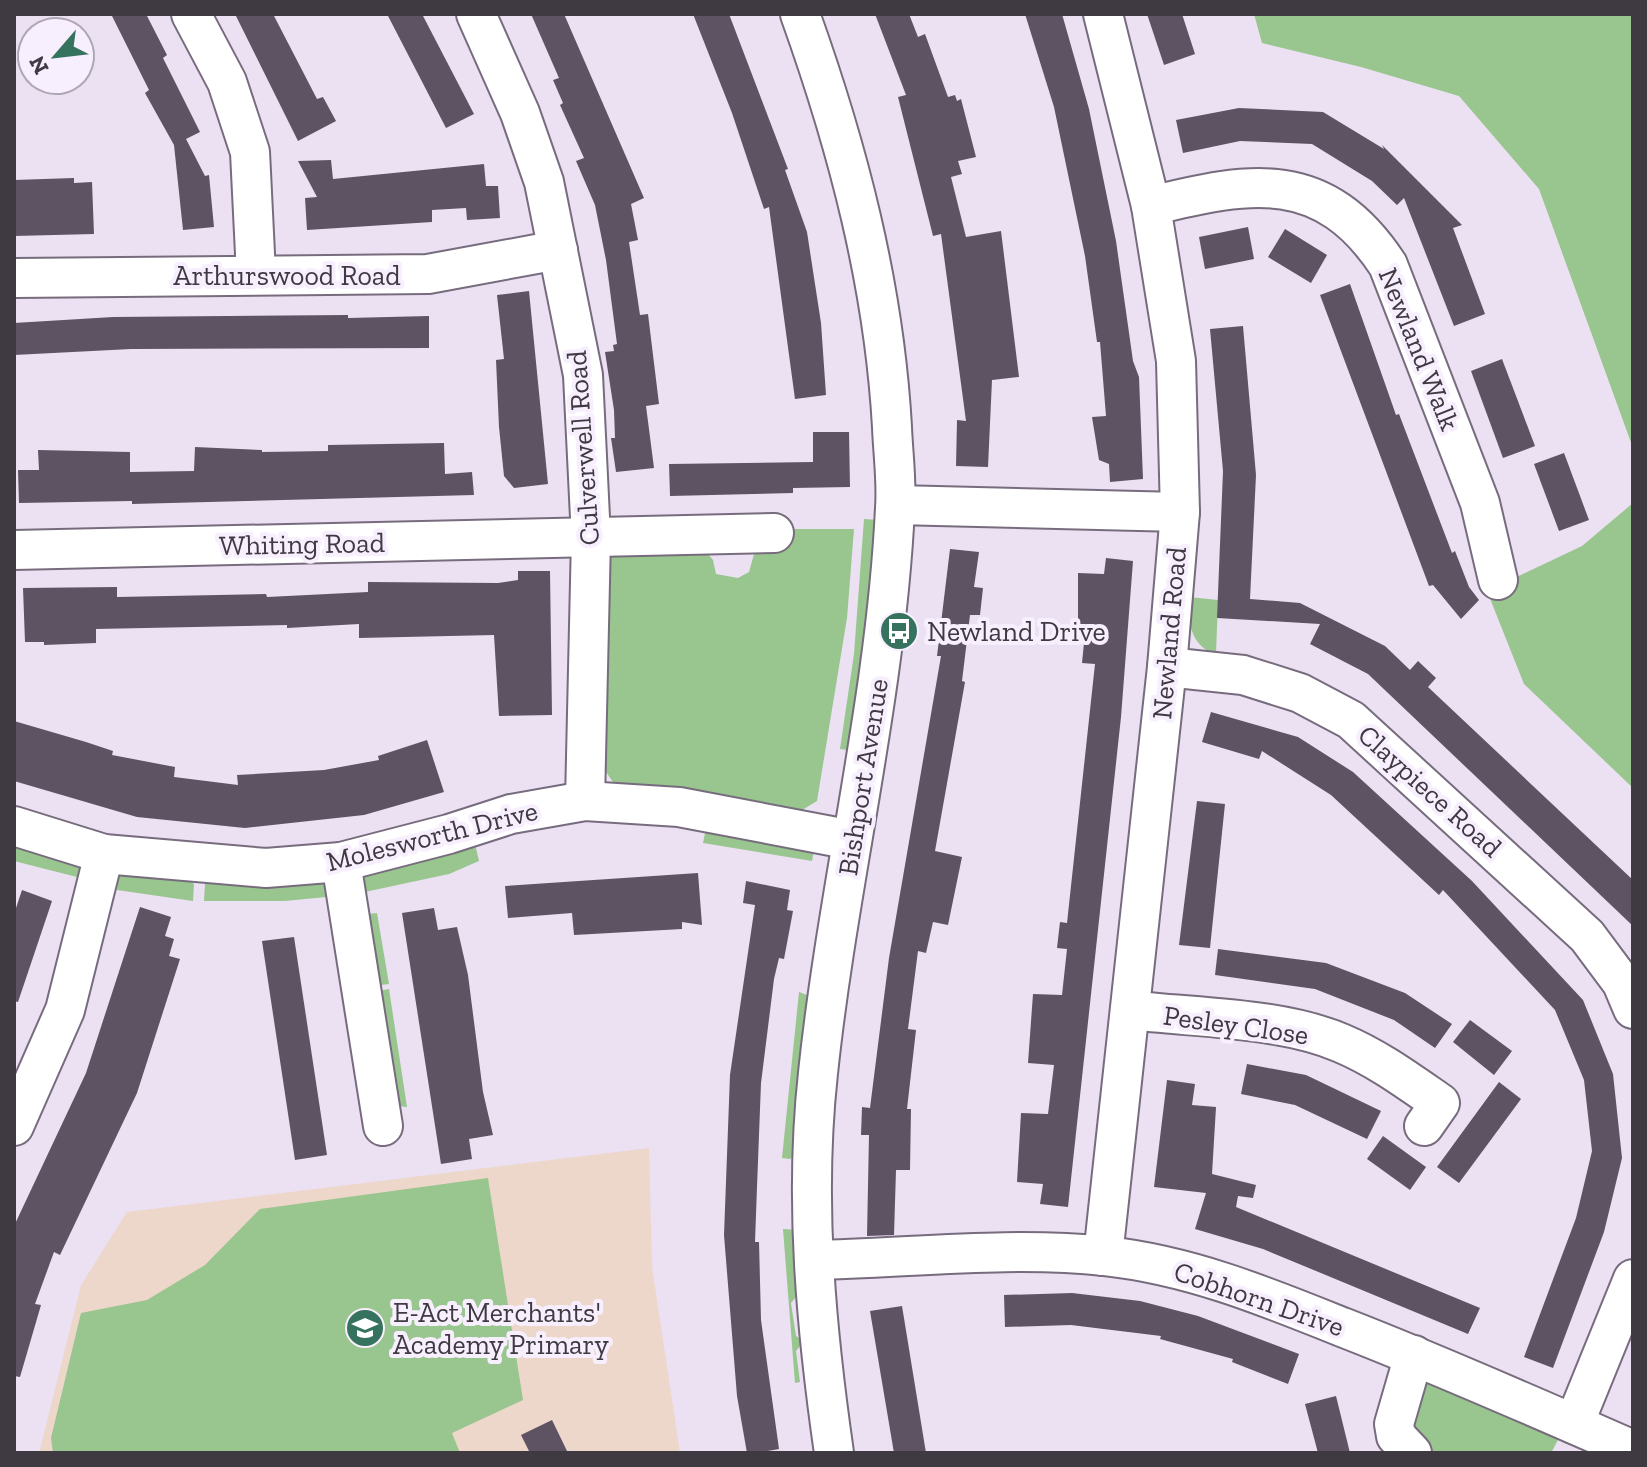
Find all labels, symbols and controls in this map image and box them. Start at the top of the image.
north arrow [16,16,96,96]
text: N [23,51,55,79]
street label: Arthurswood Road [173,259,401,292]
street label: Newland Walk [1371,263,1467,435]
street label: Culverwell Road [560,349,606,547]
street label: Whiting Road [219,526,385,562]
street label: Newland Road [1145,545,1193,721]
bus stop icon: Newland Drive [878,610,920,652]
place label: Newland Drive [927,615,1106,648]
street label: Bishport Avenue [831,676,895,878]
street label: Claypiece Road [1351,718,1509,864]
street label: Molesworth Drive [323,794,541,878]
street label: Pesley Close [1161,998,1311,1052]
street label: Cobhorn Drive [1170,1254,1348,1344]
place label: E-Act Merchants' Academy Primary [393,1296,609,1361]
school or university icon: E-Act Merchants' Academy Primary [344,1307,386,1349]

